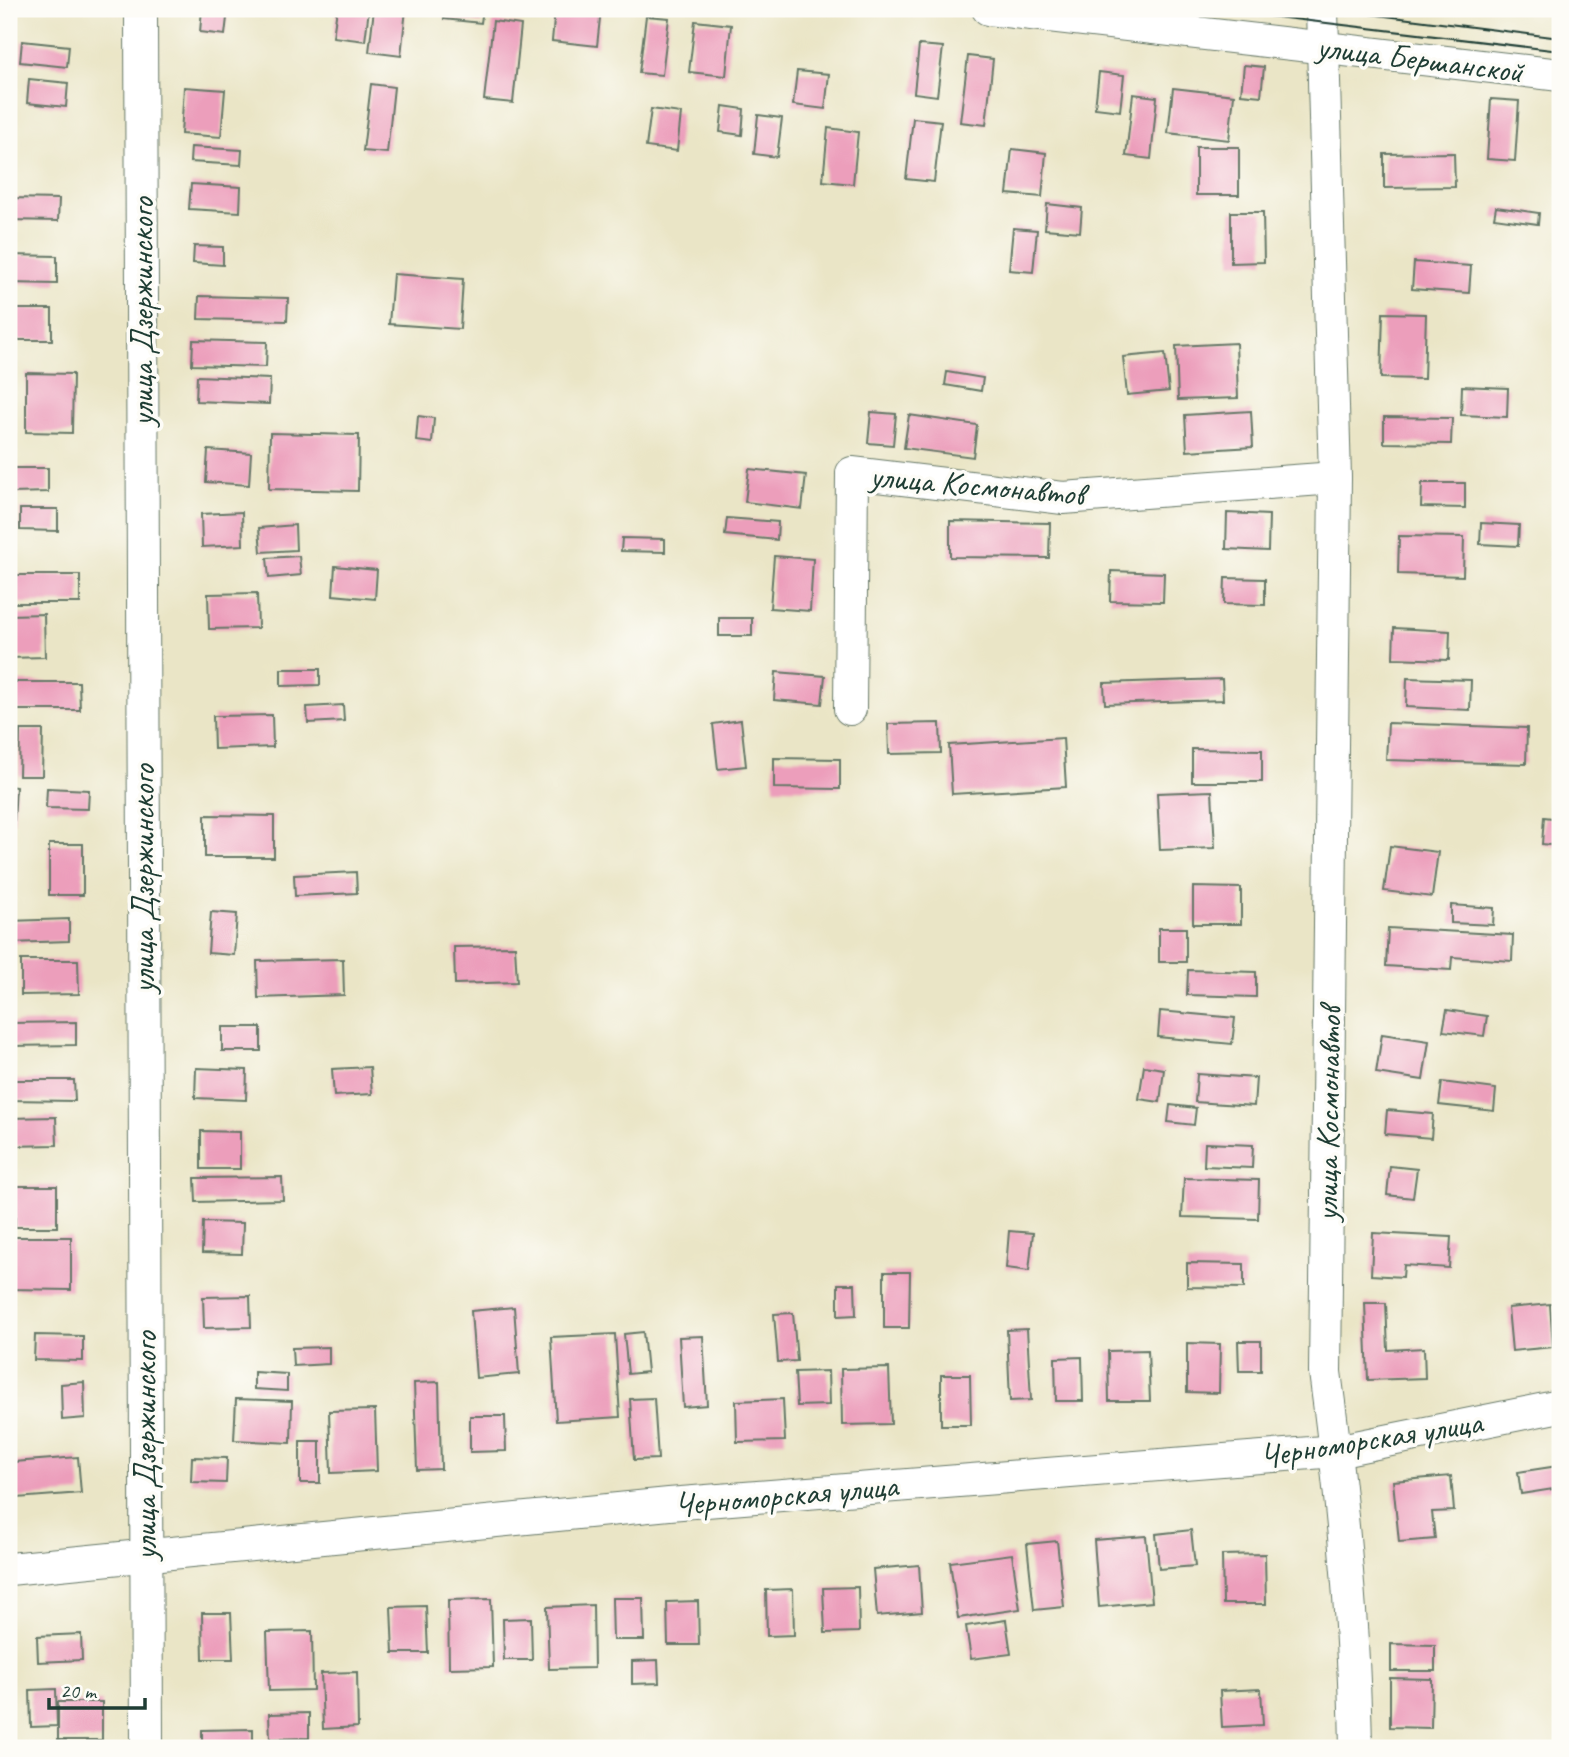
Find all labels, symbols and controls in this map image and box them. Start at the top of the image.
street label: улица Бершанской [1313,25,1528,93]
street label: улица Дзержинского [121,195,163,428]
street label: улица Космонавтов [866,455,1091,516]
street label: улица Дзержинского [122,762,164,995]
street label: улица Космонавтов [1305,1001,1351,1224]
street label: улица Дзержинского [124,1329,166,1562]
street label: Черноморская улица [1257,1400,1487,1477]
street label: Черноморская улица [673,1464,901,1526]
scale bar [49,1666,145,1710]
text: 20 m [60,1678,98,1704]

